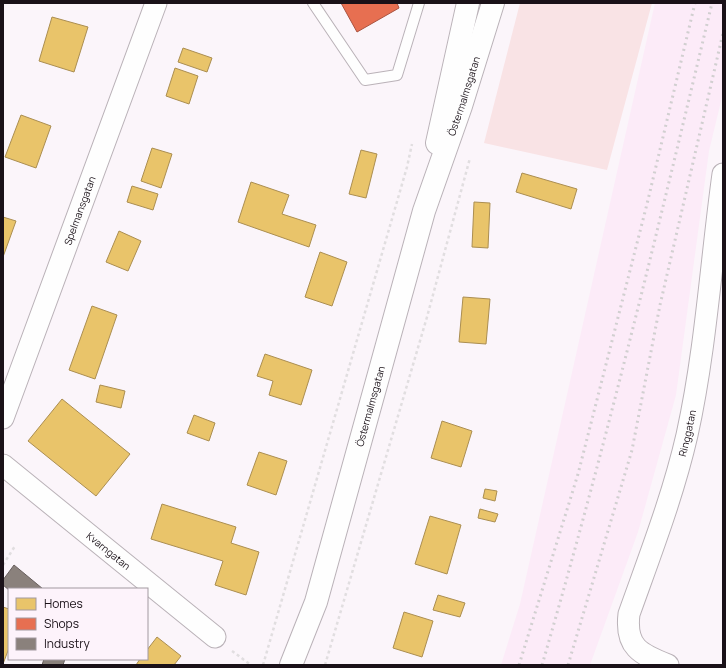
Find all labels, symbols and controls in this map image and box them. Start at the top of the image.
street label: Östermalmsgatan [444,54,483,138]
street label: Spelmansgatan [60,174,99,247]
street label: Östermalmsgatan [352,364,388,448]
street label: Ringgatan [675,409,699,458]
street label: Kvarngatan [84,529,134,573]
legend [8,588,148,660]
text: Homes [44,595,83,612]
text: Shops [44,615,79,632]
text: Industry [44,635,90,652]

